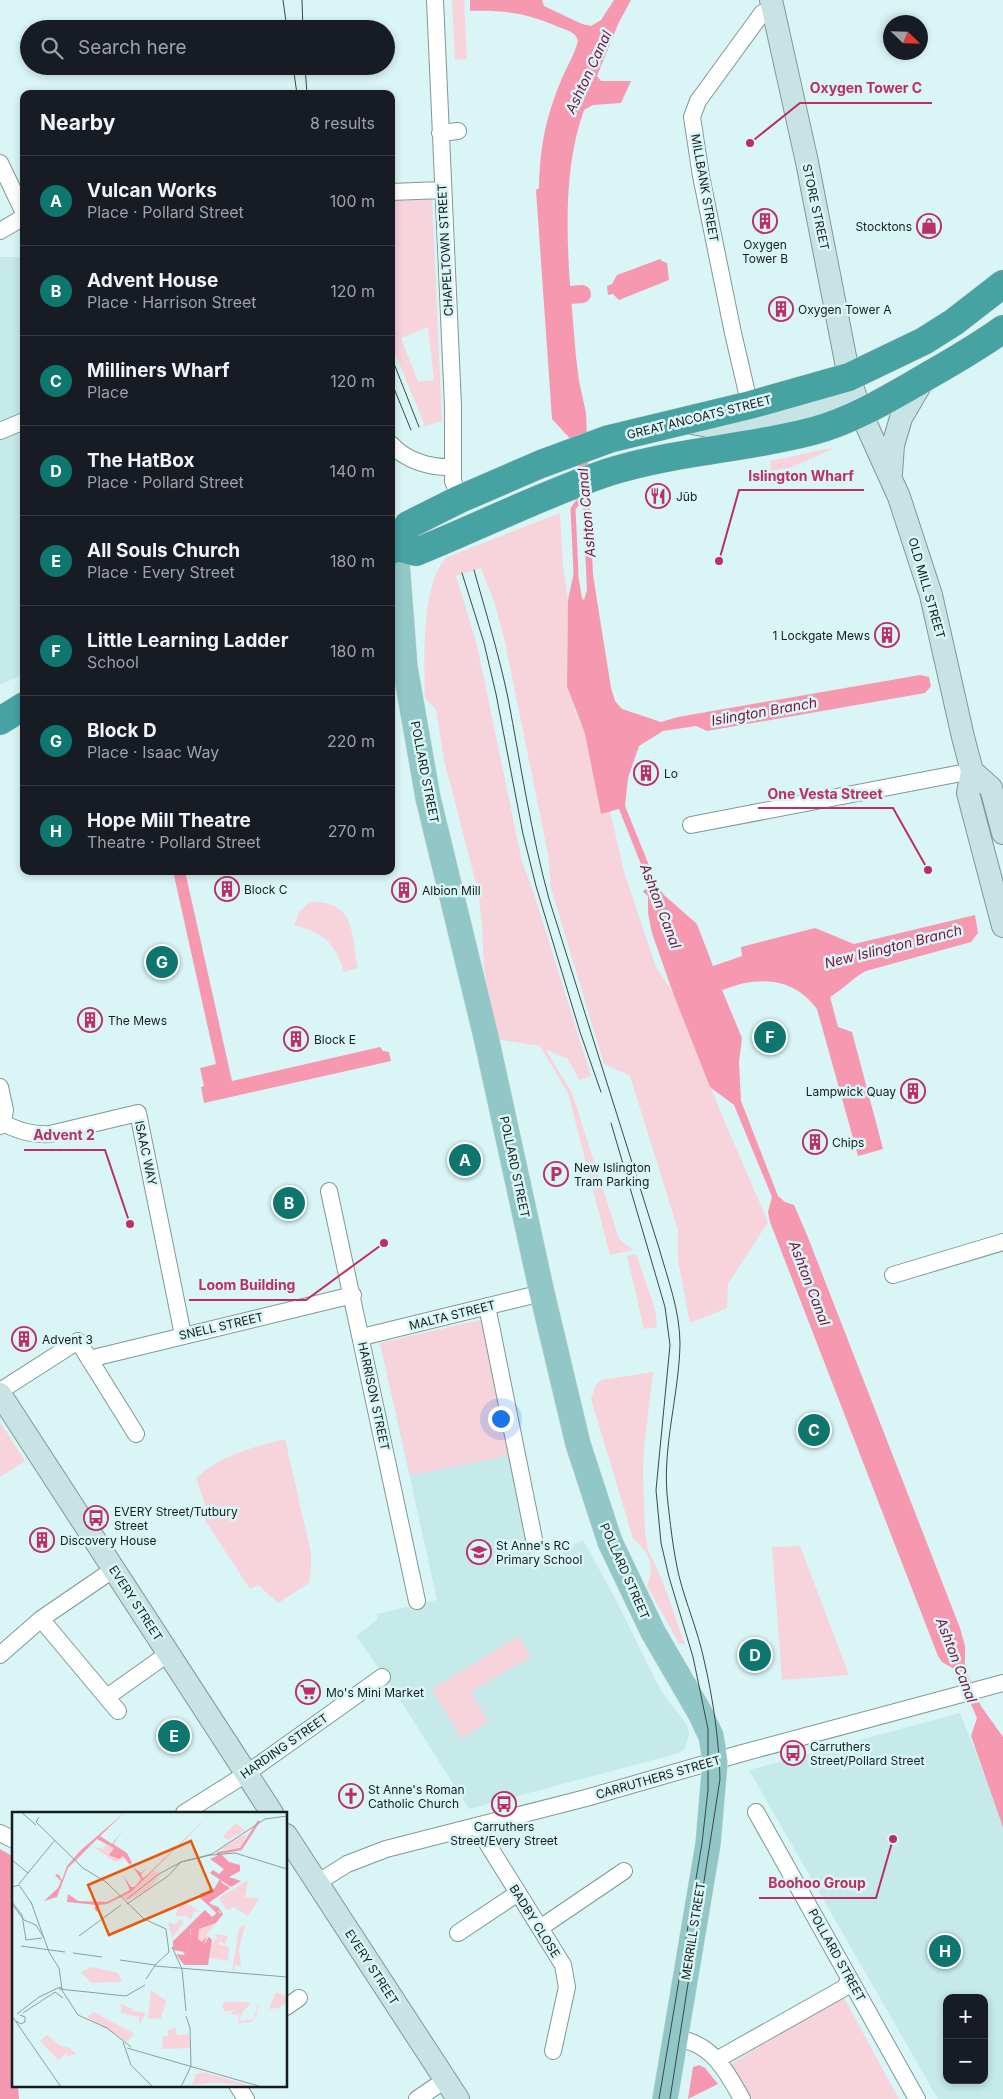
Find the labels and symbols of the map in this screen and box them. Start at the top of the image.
north arrow [883,15,928,60]
water label: Ashton Canal [561,27,615,117]
callout: Oxygen Tower C [800,74,932,103]
text: Oxygen Tower C [810,79,922,96]
street label: MILLBANK STREET [688,133,722,244]
street label: STORE STREET [800,162,833,252]
street label: CHAPELTOWN STREET [434,183,456,317]
building icon: Oxygen Tower B [752,208,778,234]
shop icon: Stocktons [916,213,942,239]
place label: Stocktons [855,219,912,234]
place label: Oxygen Tower B [742,237,788,266]
building icon: Oxygen Tower A [768,296,794,322]
place label: Oxygen Tower A [798,302,892,317]
street label: GREAT ANCOATS STREET [625,392,773,442]
callout: Islington Wharf [739,461,864,490]
water label: Ashton Canal [574,467,598,559]
text: Islington Wharf [748,467,854,484]
restaurant icon: Jūb [645,483,671,509]
place label: Jūb [676,489,697,504]
street label: OLD MILL STREET [905,536,949,640]
building icon: 1 Lockgate Mews [874,622,900,648]
place label: 1 Lockgate Mews [773,628,870,643]
water label: Islington Branch [710,693,818,729]
street label: POLLARD STREET [408,720,442,825]
building icon: Lo [633,760,659,786]
place label: Lo [664,766,678,781]
callout: One Vesta Street [758,779,893,808]
text: One Vesta Street [767,785,883,802]
water label: Ashton Canal [637,860,685,951]
building icon: Block C [214,876,240,902]
building icon: Albion Mill [391,877,417,903]
place label: Block C [244,882,288,897]
place label: Albion Mill [422,883,481,898]
water label: New Islington Branch [823,921,963,971]
pin: G [146,943,178,981]
building icon: The Mews [77,1007,103,1033]
place label: The Mews [108,1013,167,1028]
pin: F [754,1018,786,1056]
building icon: Block E [283,1026,309,1052]
place label: Block E [314,1032,356,1047]
building icon: Lampwick Quay [900,1078,926,1104]
place label: Lampwick Quay [806,1084,896,1099]
street label: POLLARD STREET [497,1115,533,1220]
street label: ISAAC WAY [132,1119,160,1187]
callout: Advent 2 [24,1121,105,1150]
text: Advent 2 [33,1126,95,1143]
building icon: Chips [802,1129,828,1155]
place label: Chips [832,1135,864,1150]
pin: A [449,1141,481,1179]
place label: New Islington Tram Parking [574,1160,651,1189]
parking icon: New Islington Tram Parking [543,1161,569,1187]
pin: B [273,1184,305,1222]
water label: Ashton Canal [786,1237,834,1328]
callout: Loom Building [189,1271,306,1300]
text: Loom Building [199,1276,295,1293]
street label: MALTA STREET [407,1297,497,1333]
street label: SNELL STREET [177,1309,265,1343]
building icon: Advent 3 [11,1326,37,1352]
place label: Advent 3 [42,1332,93,1347]
street label: HARRISON STREET [355,1340,393,1452]
your location [488,1406,514,1432]
pin: C [798,1411,830,1449]
place label: EVERY Street/Tutbury Street [114,1504,238,1533]
bus stop icon: EVERY Street/Tutbury Street [83,1505,109,1531]
street label: POLLARD STREET [597,1521,653,1622]
building icon: Discovery House [29,1527,55,1553]
place label: Discovery House [60,1533,157,1548]
place label: St Anne's RC Primary School [496,1538,582,1567]
school or university icon: St Anne's RC Primary School [466,1539,492,1565]
street label: EVERY STREET [106,1562,166,1644]
water label: Ashton Canal [933,1614,981,1705]
pin: D [739,1636,771,1674]
supermarket icon: Mo's Mini Market [295,1679,321,1705]
place label: Mo's Mini Market [326,1685,424,1700]
street label: HARDING STREET [237,1710,331,1782]
pin: E [158,1717,190,1755]
place label: Carruthers Street/Pollard Street [810,1739,925,1768]
bus stop icon: Carruthers Street/Pollard Street [780,1740,806,1766]
street label: CARRUTHERS STREET [594,1752,722,1802]
place label: St Anne's Roman Catholic Church [368,1782,465,1811]
church icon: St Anne's Roman Catholic Church [338,1783,364,1809]
bus stop icon: Carruthers Street/Every Street [491,1791,517,1817]
inset map [12,1812,288,2086]
place label: Carruthers Street/Every Street [450,1819,558,1848]
callout: Boohoo Group [759,1869,876,1898]
text: Boohoo Group [768,1874,866,1891]
street label: MERRILL STREET [678,1881,708,1981]
street label: BADBY CLOSE [507,1882,563,1960]
street label: POLLARD STREET [805,1906,869,2004]
street label: EVERY STREET [342,1926,402,2008]
pin: H [929,1932,961,1970]

